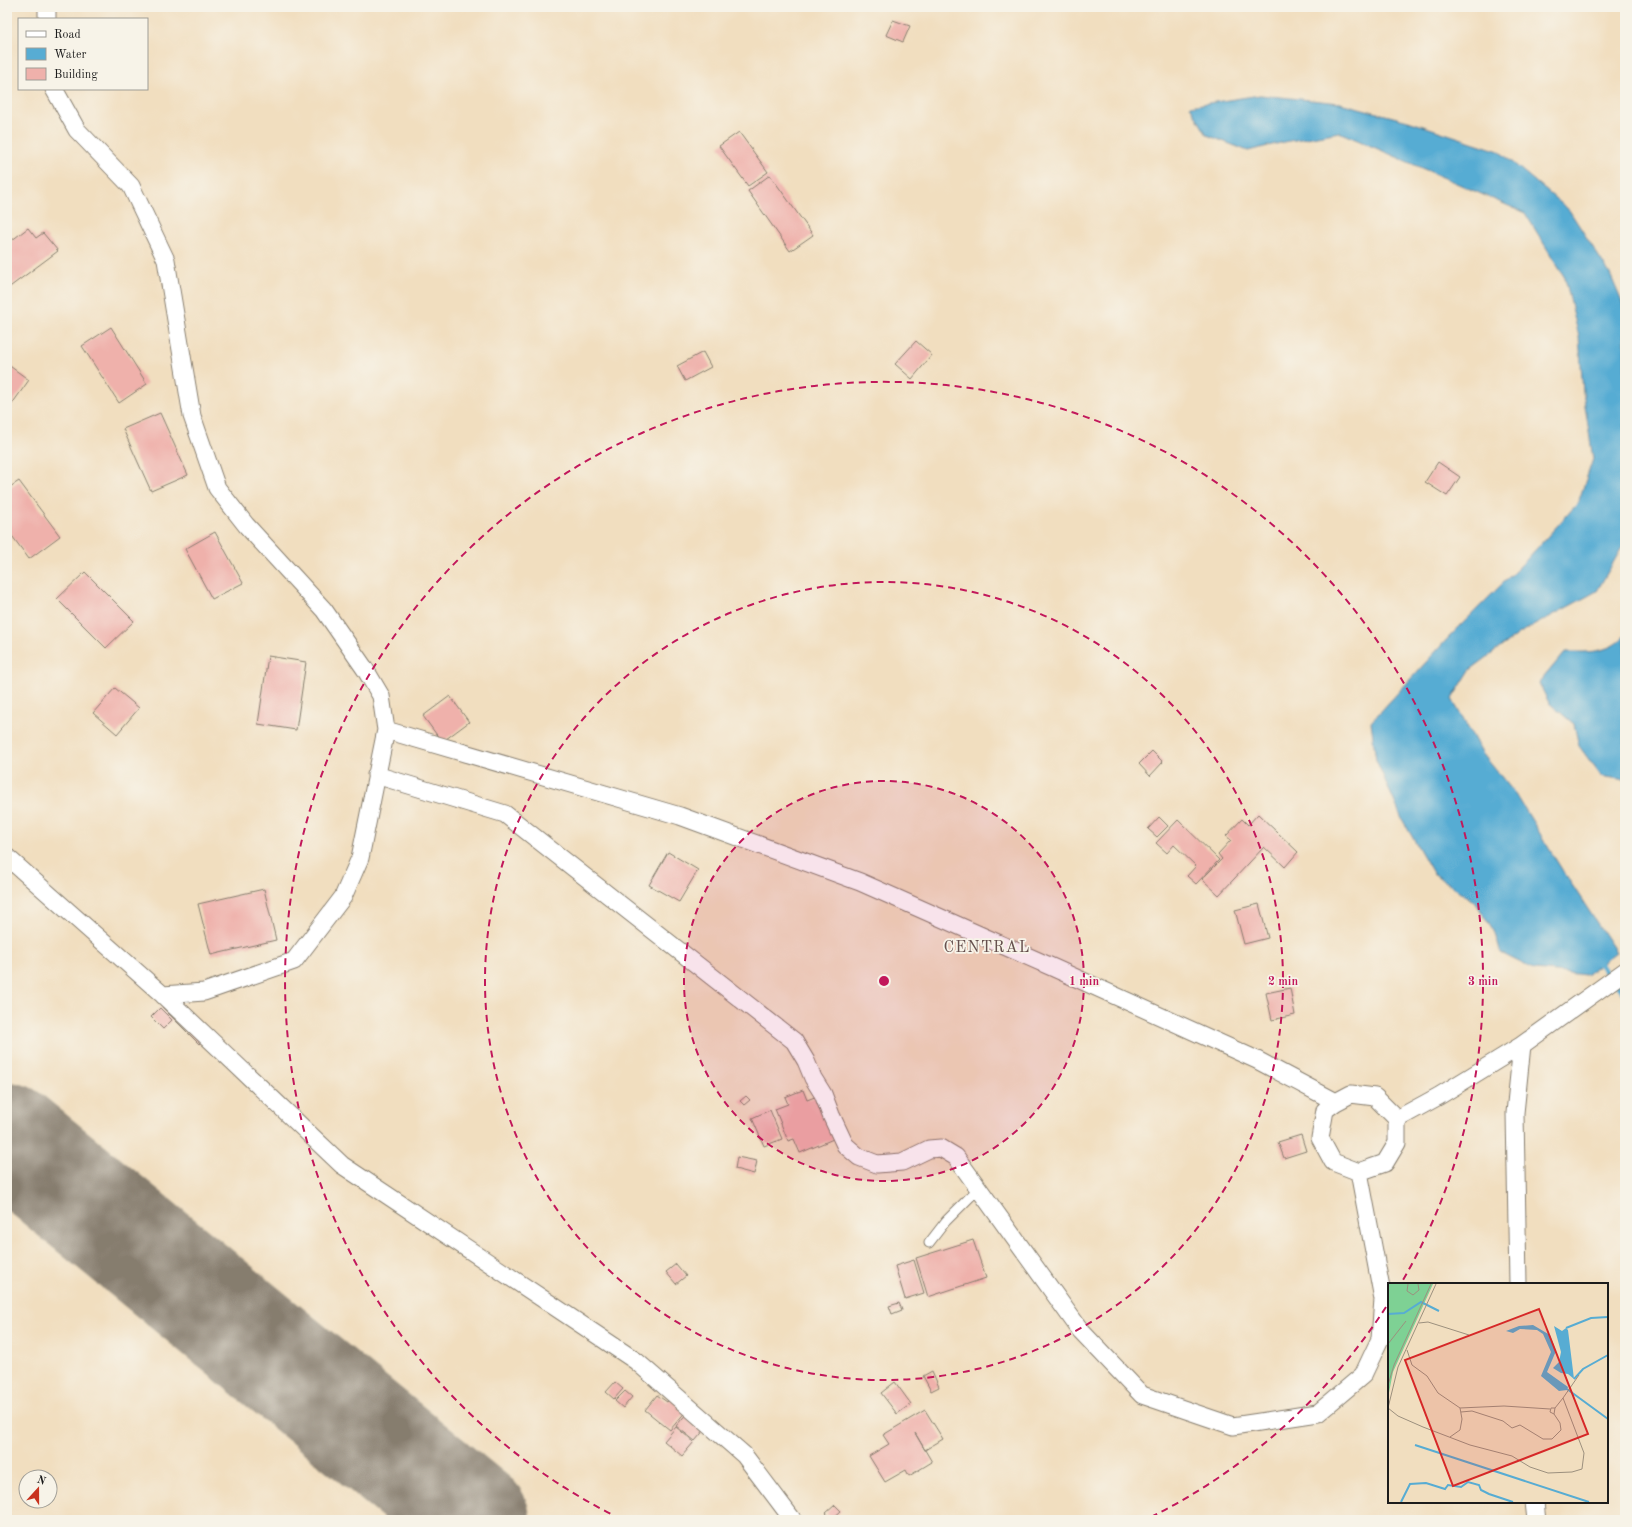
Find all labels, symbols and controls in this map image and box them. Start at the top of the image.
legend [18,18,148,90]
text: Road [54,29,81,41]
text: Water [54,49,87,61]
text: Building [54,69,98,81]
district label: CENTRAL [944,940,1030,956]
centre of rings [877,974,891,988]
text: 1 min [1069,976,1099,988]
text: 2 min [1268,976,1298,988]
text: 3 min [1468,976,1498,988]
inset map [1388,1283,1608,1503]
north arrow [18,1469,58,1509]
text: N [35,1474,47,1488]

